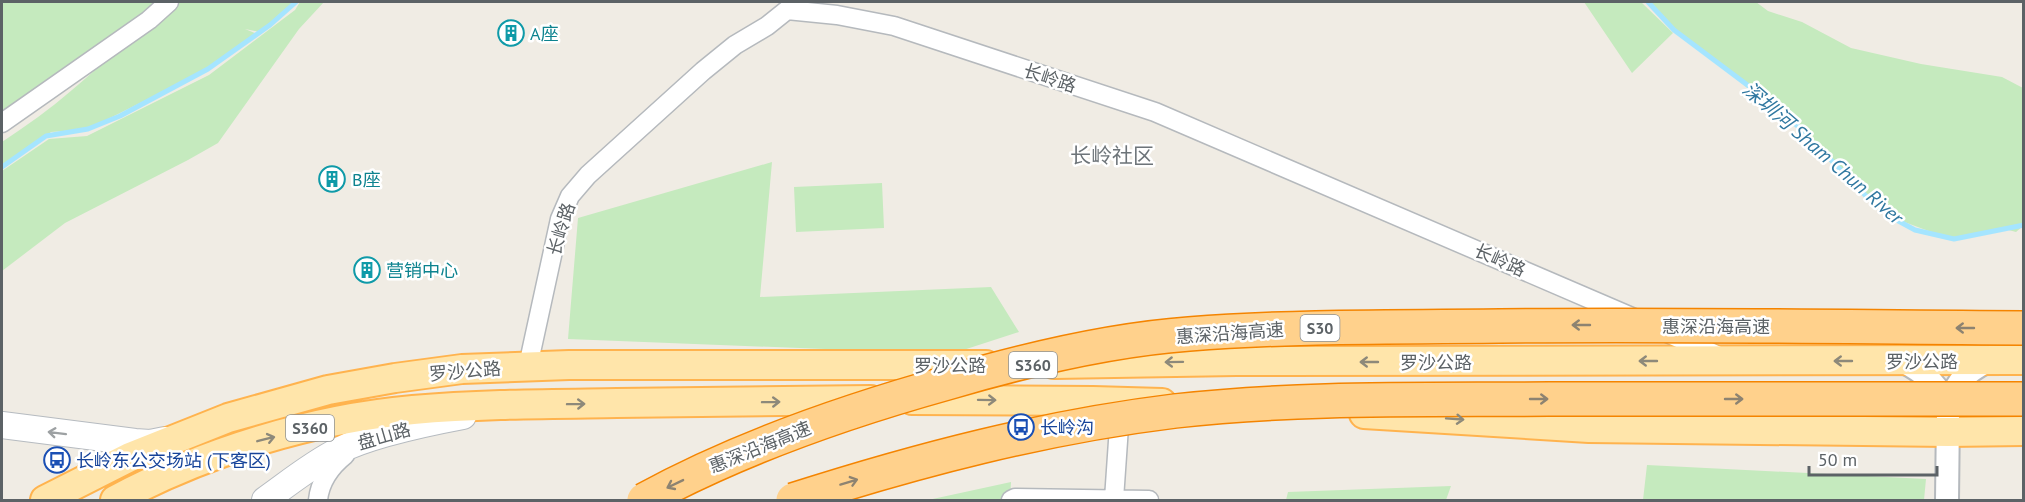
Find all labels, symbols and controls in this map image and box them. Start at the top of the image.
building icon: A座 [496,18,526,48]
place label: A座 [530,22,559,45]
street label: 长岭路 [1021,59,1079,97]
water label: 深圳河 Sham Chun River [1737,76,1910,231]
district label: 长岭社区 [1070,142,1154,169]
building icon: B座 [317,164,347,194]
place label: B座 [352,168,381,191]
street label: 长岭路 [542,200,580,258]
street label: 长岭路 [1471,239,1529,281]
building icon: 营销中心 [352,255,382,285]
place label: 营销中心 [386,259,458,282]
road number: S30 [1300,315,1340,341]
street label: 惠深沿海高速 [1662,315,1770,338]
street label: 惠深沿海高速 [1175,318,1285,348]
one-way arrow [1572,319,1592,331]
one-way arrow [1956,322,1976,333]
street label: 罗沙公路 [1886,350,1958,373]
street label: 罗沙公路 [1400,351,1472,374]
road number: S360 [1009,352,1057,378]
street label: 罗沙公路 [914,354,986,377]
one-way arrow [1639,355,1659,366]
one-way arrow [1834,355,1854,367]
street label: 罗沙公路 [428,356,502,386]
one-way arrow [1360,356,1380,368]
one-way arrow [1165,357,1185,368]
one-way arrow [1529,393,1549,405]
one-way arrow [1724,393,1744,405]
one-way arrow [977,394,997,405]
one-way arrow [761,396,781,407]
one-way arrow [566,398,586,410]
bus stop icon: 长岭沟 [1006,412,1036,442]
one-way arrow [1444,414,1464,425]
road number: S360 [286,415,334,441]
street label: 惠深沿海高速 [706,416,814,478]
place label: 长岭沟 [1040,416,1094,439]
street label: 盘山路 [355,418,413,454]
one-way arrow [48,427,67,438]
one-way arrow [256,433,275,444]
scale bar [1809,439,1936,477]
bus stop icon: 长岭东公交场站 (下客区) [42,445,72,475]
text: 50 m [1818,448,1857,471]
place label: 长岭东公交场站 (下客区) [76,449,271,472]
one-way arrow [839,476,858,487]
one-way arrow [667,478,684,490]

